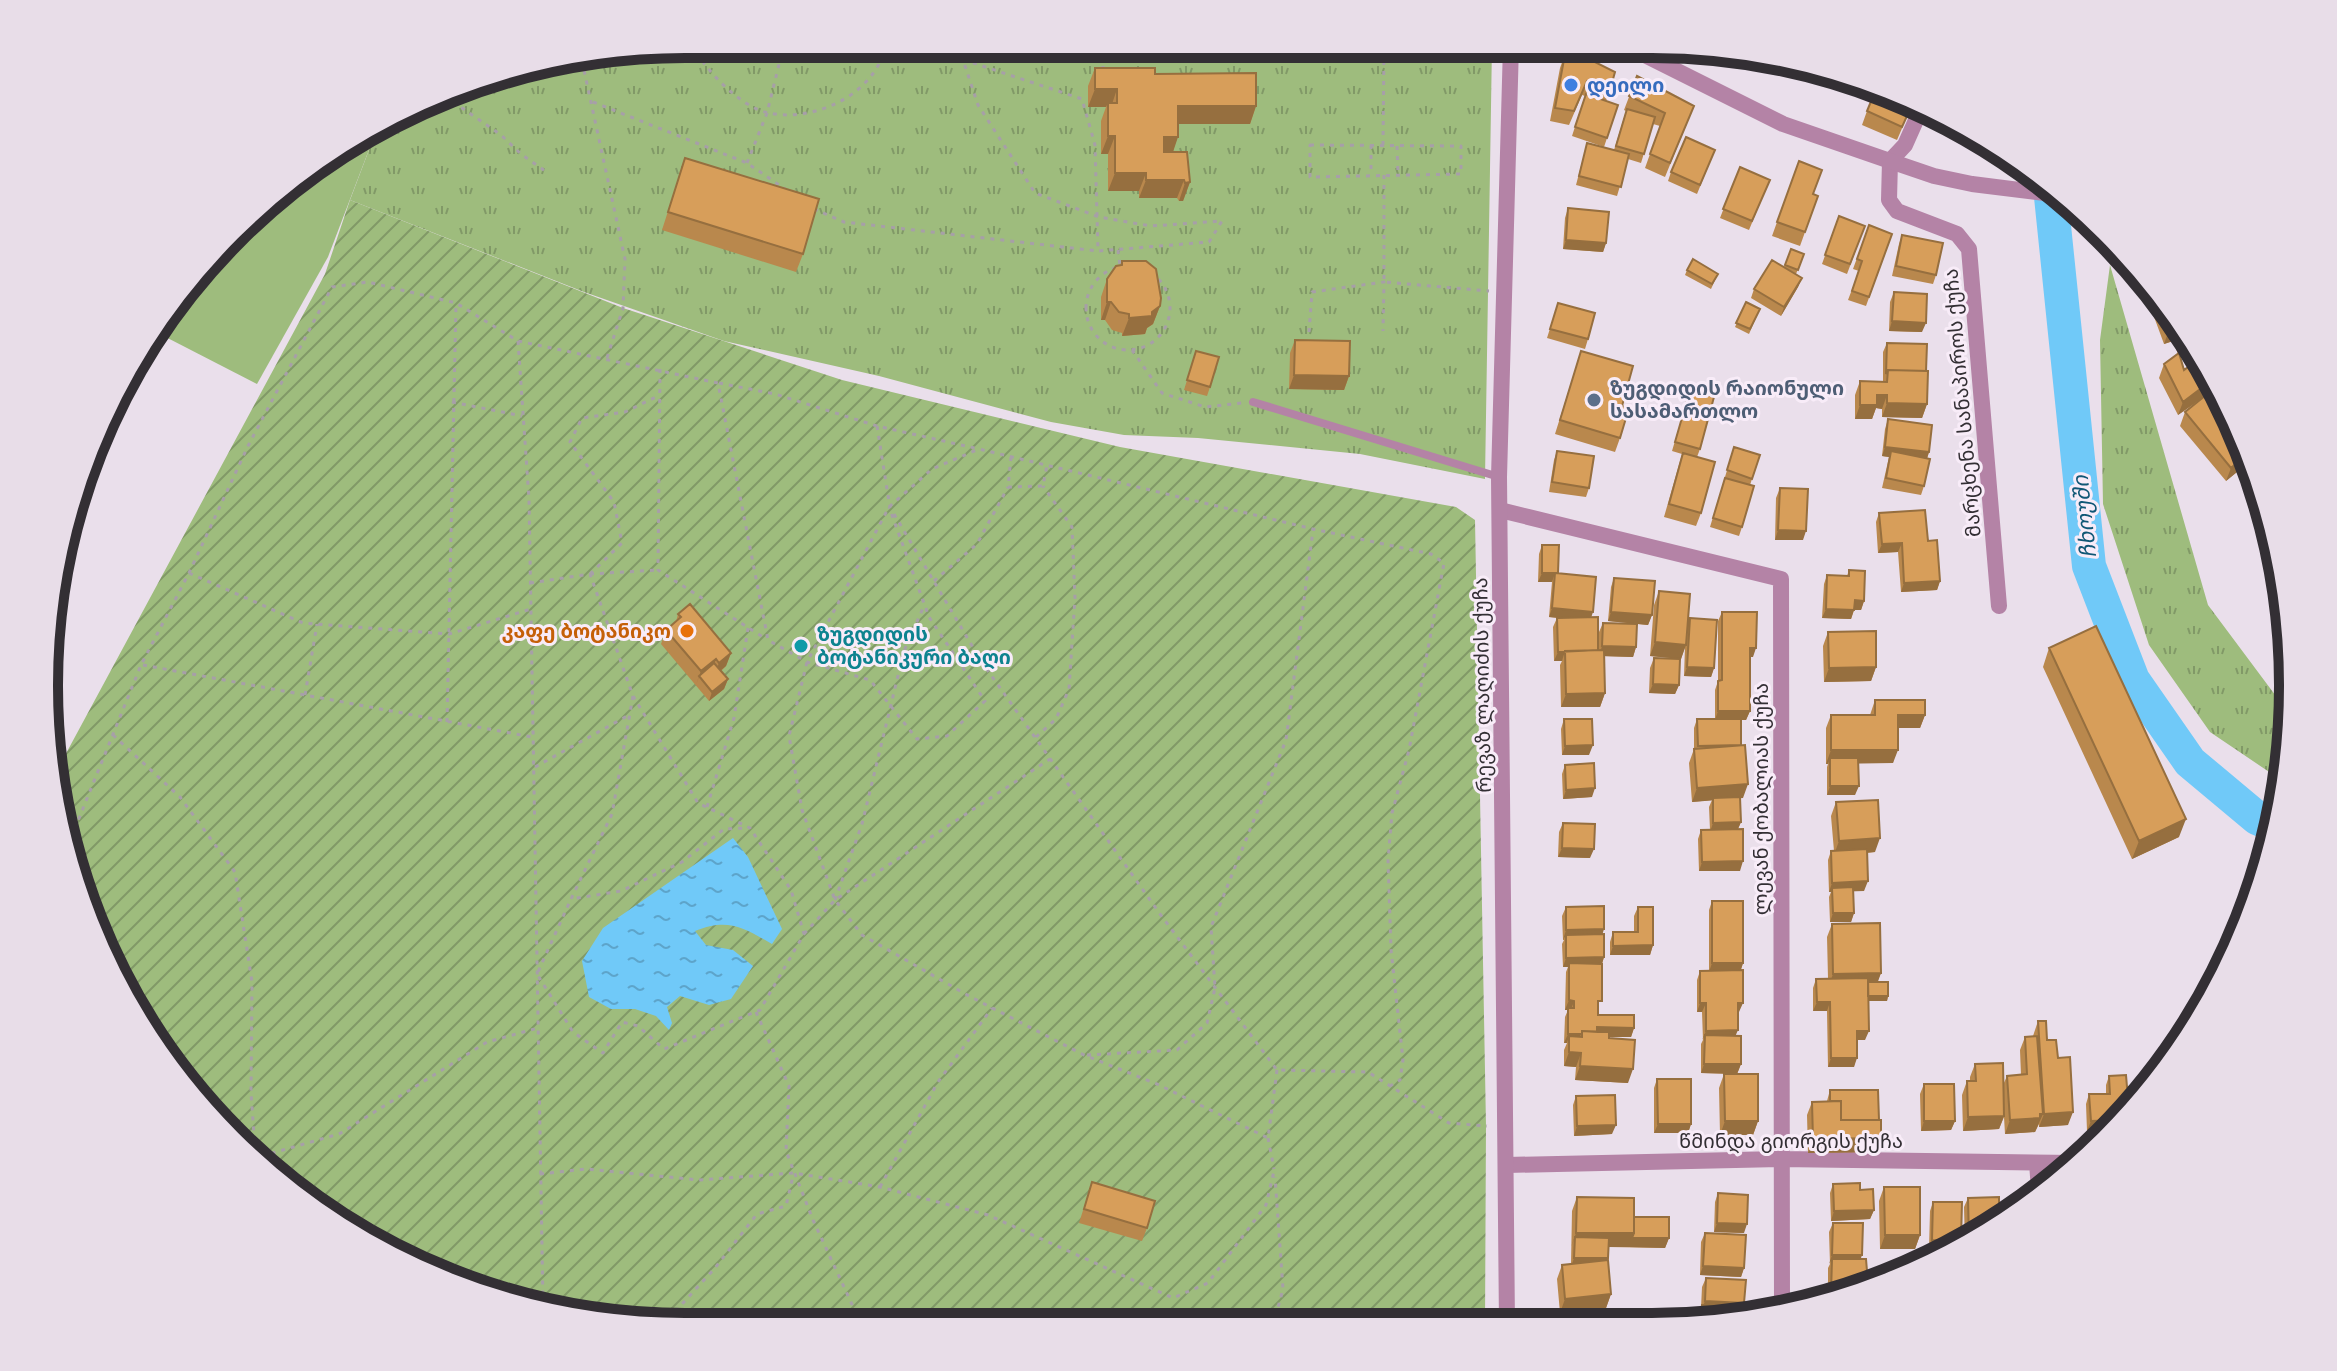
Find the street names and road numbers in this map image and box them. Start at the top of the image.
street label: მარცხენა სანაპიროს ქუჩა [1937,268,1987,538]
street label: რევაზ ლაღიძის ქუჩა [1467,577,1497,793]
street label: ლევან ქობალიას ქუჩა [1748,683,1774,915]
street label: წმინდა გიორგის ქუჩა [1679,1128,1903,1154]

